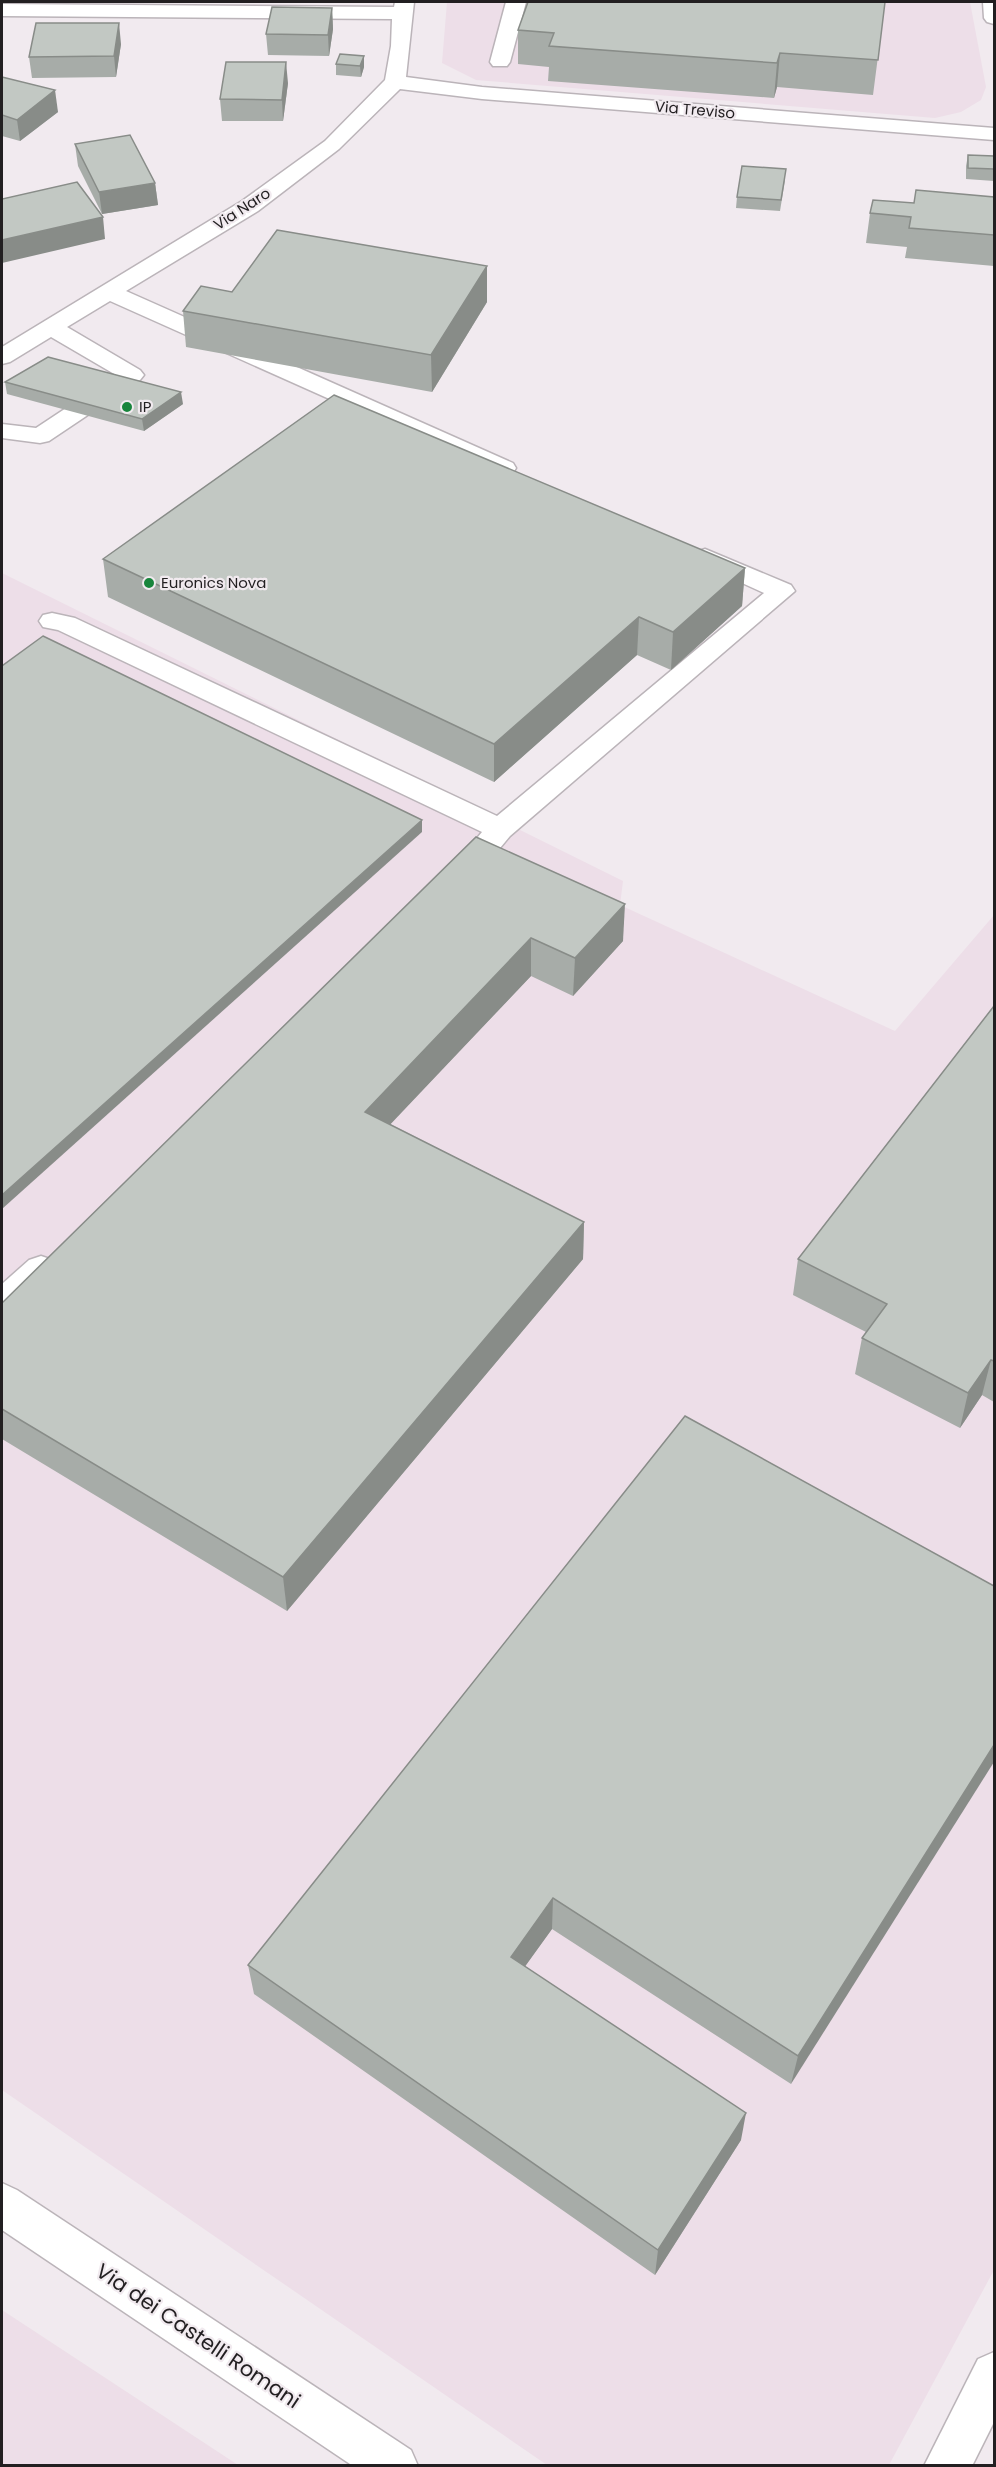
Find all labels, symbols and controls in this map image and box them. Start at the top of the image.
street label: Via Treviso [654,96,736,123]
street label: Via Naro [209,182,274,235]
place label: IP [139,396,152,417]
marker: IP [120,400,134,414]
place label: Euronics Nova [161,572,266,593]
marker: Euronics Nova [142,576,156,590]
street label: Via dei Castelli Romani [90,2256,306,2415]

